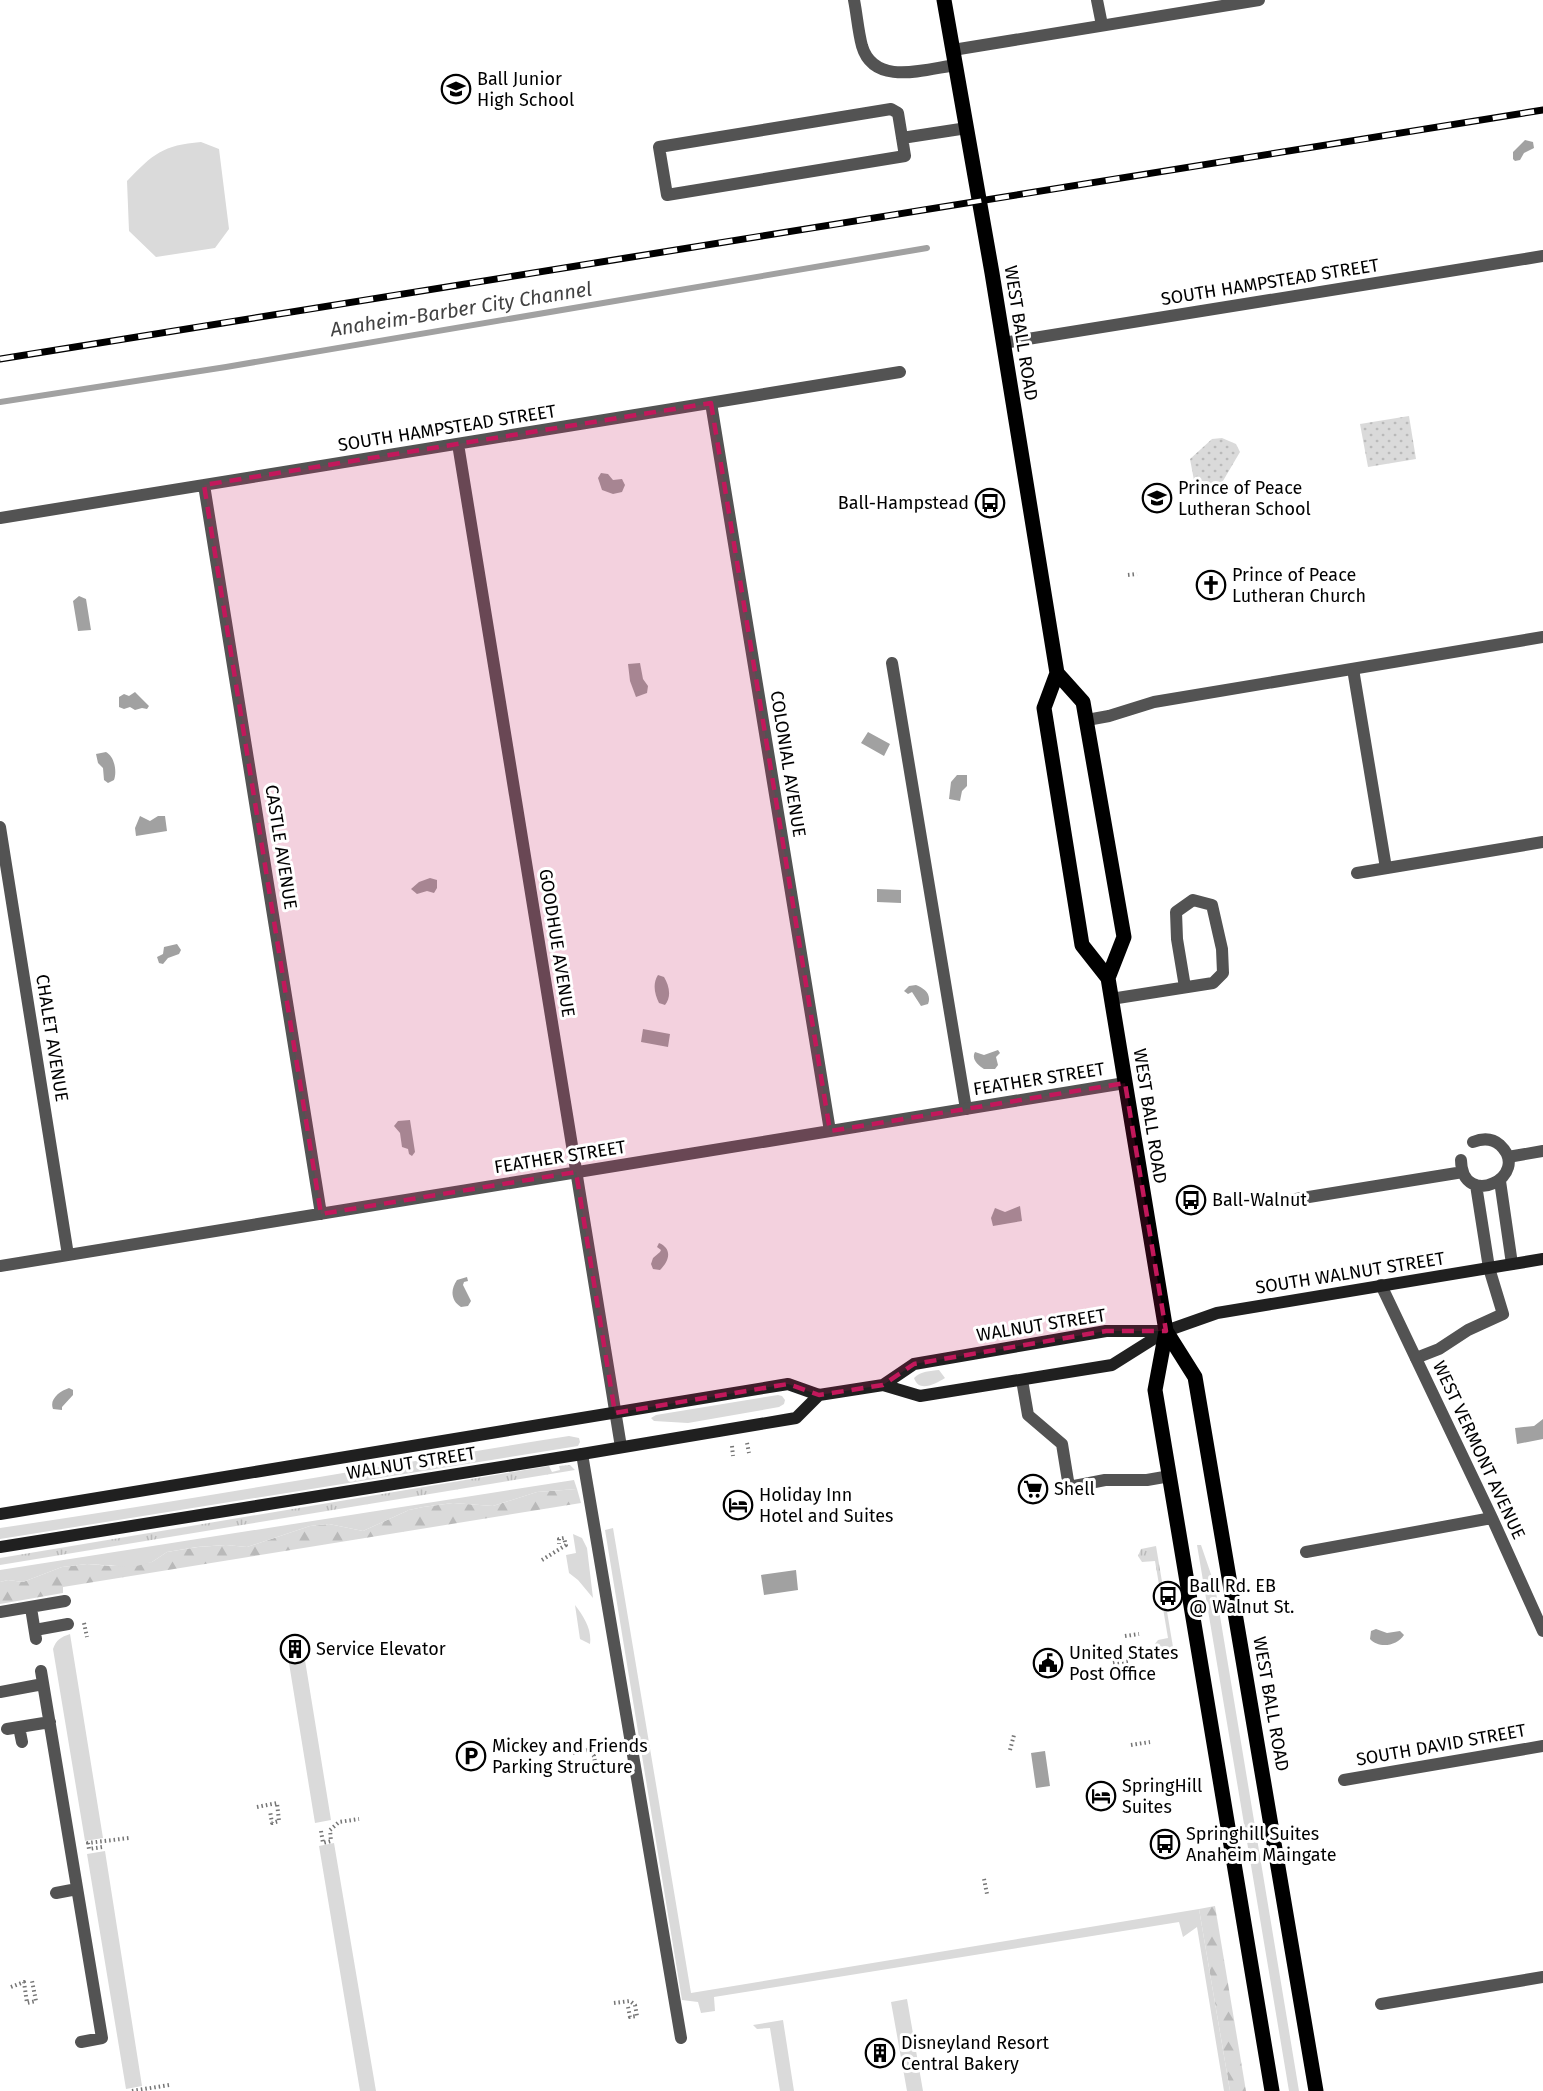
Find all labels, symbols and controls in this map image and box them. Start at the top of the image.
place label: Ball Junior High School [477,68,574,111]
school or university icon: Ball Junior High School [440,73,472,105]
street label: SOUTH HAMPSTEAD STREET [1159,254,1381,310]
street label: WEST BALL ROAD [999,264,1043,402]
water label: Anaheim-Barber City Channel [328,276,593,342]
street label: SOUTH HAMPSTEAD STREET [336,400,558,456]
place label: Prince of Peace Lutheran School [1178,477,1311,520]
school or university icon: Prince of Peace Lutheran School [1141,482,1173,514]
bus stop icon: Ball-Hampstead [974,487,1006,519]
place label: Ball-Hampstead [838,492,969,514]
place label: Prince of Peace Lutheran Church [1232,564,1366,607]
church icon: Prince of Peace Lutheran Church [1195,569,1227,601]
street label: COLONIAL AVENUE [766,689,810,839]
street label: CASTLE AVENUE [260,783,302,911]
street label: GOODHUE AVENUE [534,867,580,1019]
street label: CHALET AVENUE [31,973,73,1103]
street label: WEST BALL ROAD [1128,1047,1172,1185]
street label: FEATHER STREET [972,1058,1107,1100]
street label: FEATHER STREET [493,1136,628,1178]
bus stop icon: Ball-Walnut [1175,1184,1207,1216]
place label: Ball-Walnut [1212,1189,1307,1211]
street label: SOUTH WALNUT STREET [1254,1247,1447,1299]
street label: WALNUT STREET [975,1304,1108,1346]
street label: WEST VERMONT AVENUE [1428,1357,1530,1543]
street label: WALNUT STREET [345,1442,478,1484]
supermarket icon: Shell [1017,1473,1049,1505]
place label: Shell [1054,1478,1095,1500]
place label: Holiday Inn Hotel and Suites [759,1484,894,1527]
hotel icon: Holiday Inn Hotel and Suites [722,1489,754,1521]
place label: Ball Rd. EB @ Walnut St. [1189,1575,1294,1618]
bus stop icon: Ball Rd. EB @ Walnut St. [1152,1580,1184,1612]
building icon: Service Elevator [279,1633,311,1665]
street label: WEST BALL ROAD [1248,1635,1294,1773]
place label: Service Elevator [316,1638,446,1660]
place label: United States Post Office [1069,1642,1179,1685]
public building icon: United States Post Office [1032,1647,1064,1679]
street label: SOUTH DAVID STREET [1354,1719,1528,1771]
place label: Mickey and Friends Parking Structure [492,1735,648,1778]
parking icon: Mickey and Friends Parking Structure [455,1740,487,1772]
place label: SpringHill Suites [1122,1775,1202,1818]
hotel icon: SpringHill Suites [1085,1780,1117,1812]
place label: Springhill Suites Anaheim Maingate [1186,1823,1337,1866]
bus stop icon: Springhill Suites Anaheim Maingate [1149,1828,1181,1860]
place label: Disneyland Resort Central Bakery [901,2032,1050,2075]
building icon: Disneyland Resort Central Bakery [864,2037,896,2069]

